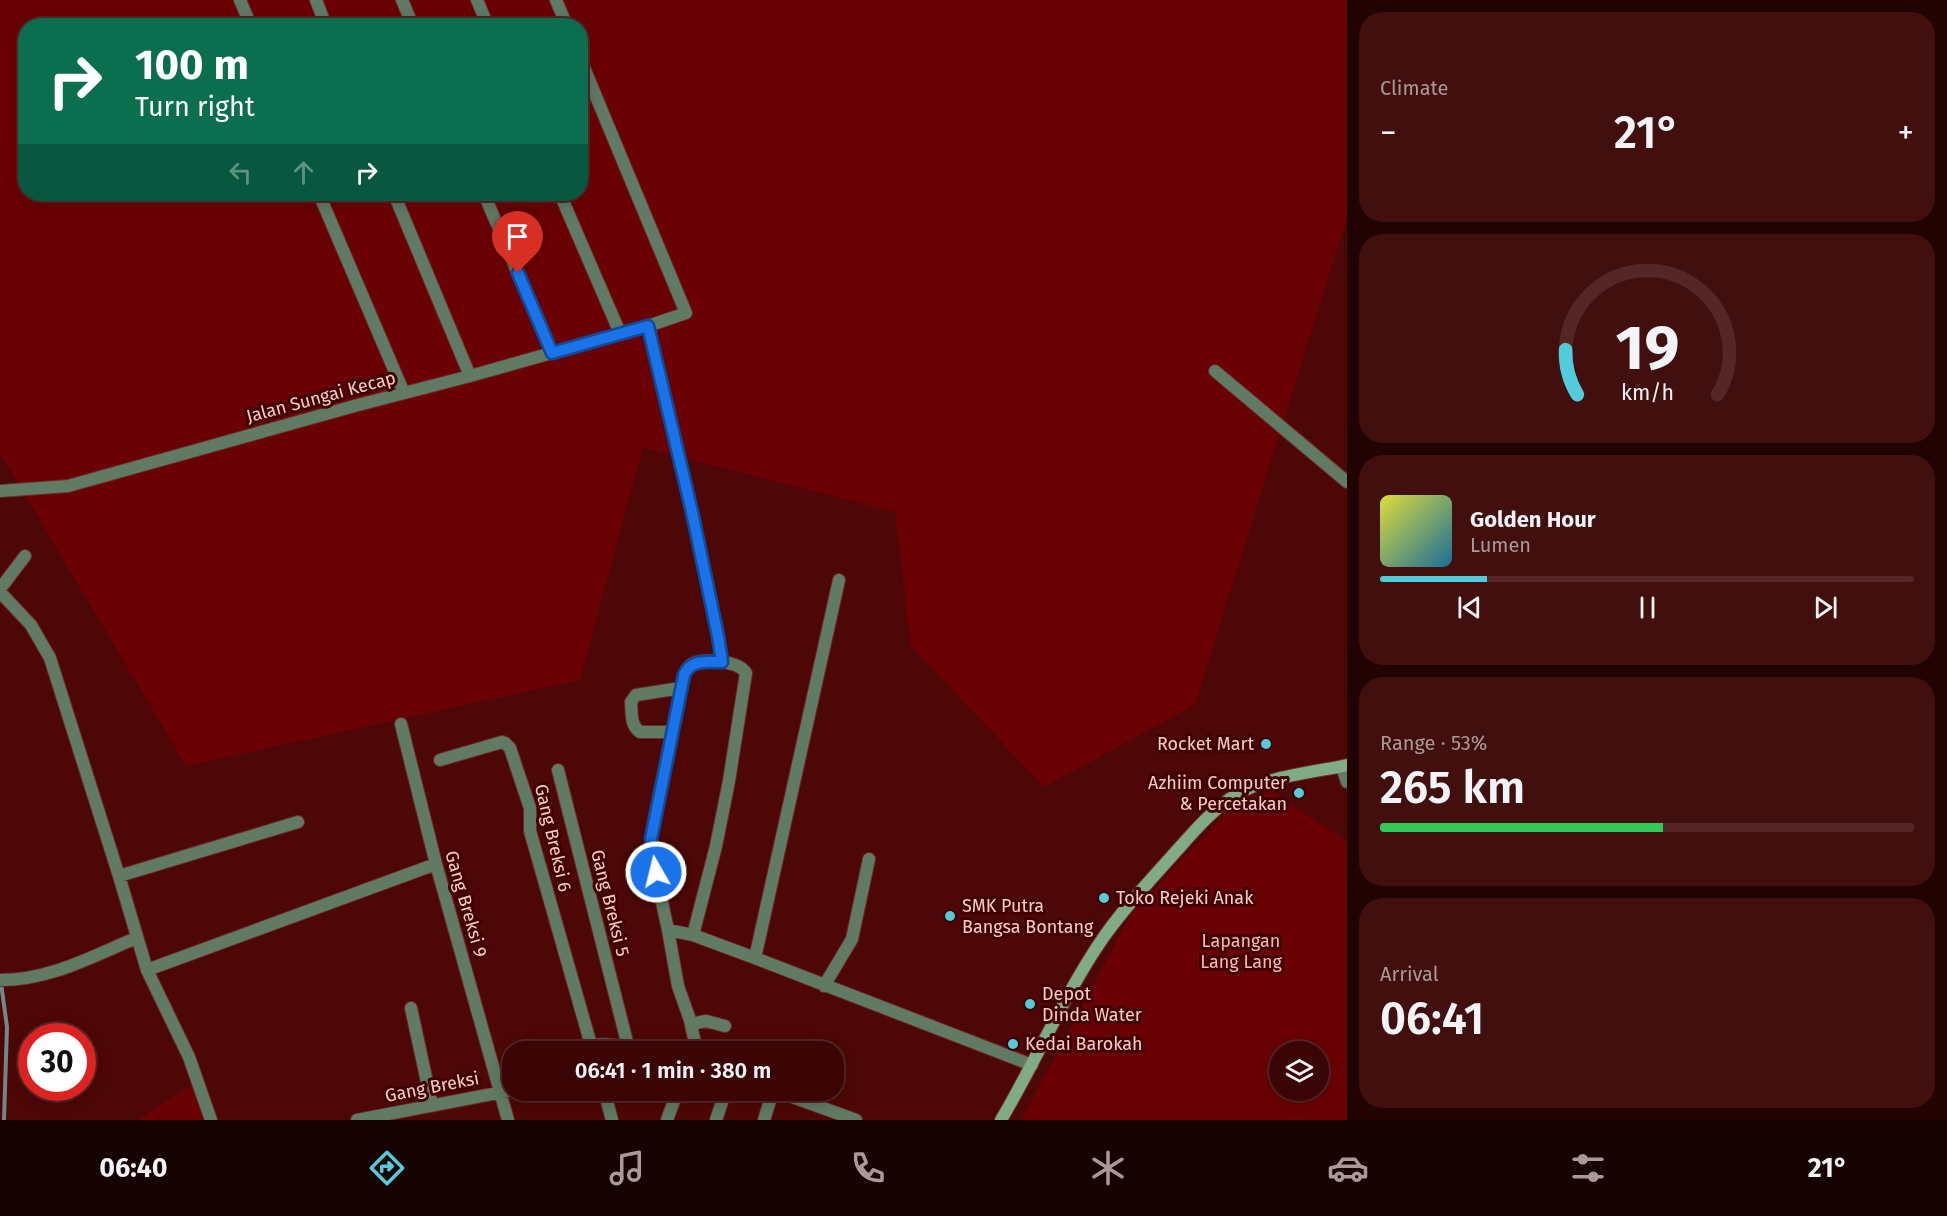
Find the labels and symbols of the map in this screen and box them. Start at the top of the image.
pin [492,211,543,273]
street label: Jalan Sungai Kecap [244,366,398,428]
place label: Rocket Mart [1157,733,1255,755]
marker: Rocket Mart [1259,737,1273,751]
place label: Azhiim Computer & Percetakan [1148,772,1287,815]
street label: Gang Breksi 6 [530,782,576,894]
marker: Azhiim Computer & Percetakan [1292,786,1306,800]
position arrow [624,840,688,904]
street label: Gang Breksi 5 [586,847,634,959]
street label: Gang Breksi 9 [440,848,492,960]
place label: Toko Rejeki Anak [1116,887,1254,909]
marker: Toko Rejeki Anak [1097,891,1111,905]
place label: SMK Putra Bangsa Bontang [962,895,1094,938]
marker: SMK Putra Bangsa Bontang [943,909,957,923]
park label: Lapangan Lang Lang [1200,930,1283,973]
place label: Depot Dinda Water [1042,983,1142,1026]
marker: Depot Dinda Water [1023,997,1037,1011]
speed limit sign: 30 [18,1023,96,1101]
place label: Kedai Barokah [1025,1033,1143,1055]
marker: Kedai Barokah [1006,1037,1020,1051]
street label: Gang Breksi [383,1067,481,1107]

